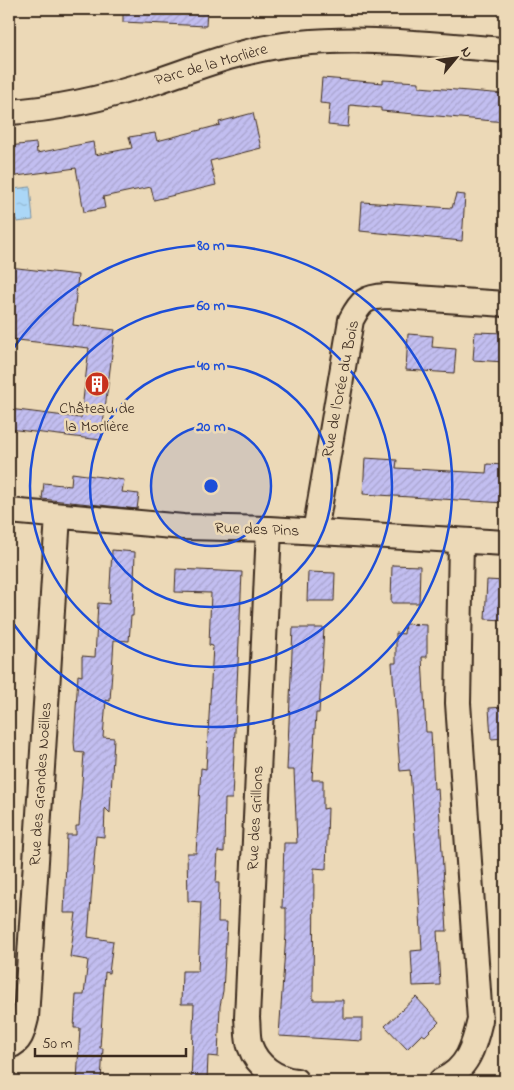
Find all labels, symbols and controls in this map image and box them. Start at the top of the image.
north arrow [432,32,482,82]
street label: Parc de la Morlière [152,37,271,93]
text: N [455,43,478,62]
text: 80 m [196,235,225,257]
text: 60 m [196,295,226,317]
street label: Rue de l'Orée du Bois [316,318,366,460]
text: 40 m [196,355,225,377]
building icon: Château de la Morlière [84,371,110,397]
place label: Château de la Morlière [59,397,136,439]
text: 20 m [195,416,226,438]
centre of rings [202,477,220,495]
street label: Rue des Pins [214,517,300,543]
street label: Rue des Grandes Noëlles [23,701,59,867]
street label: Rue des Grillons [241,765,271,871]
scale bar [35,1025,186,1057]
text: 50 m [42,1033,73,1055]

